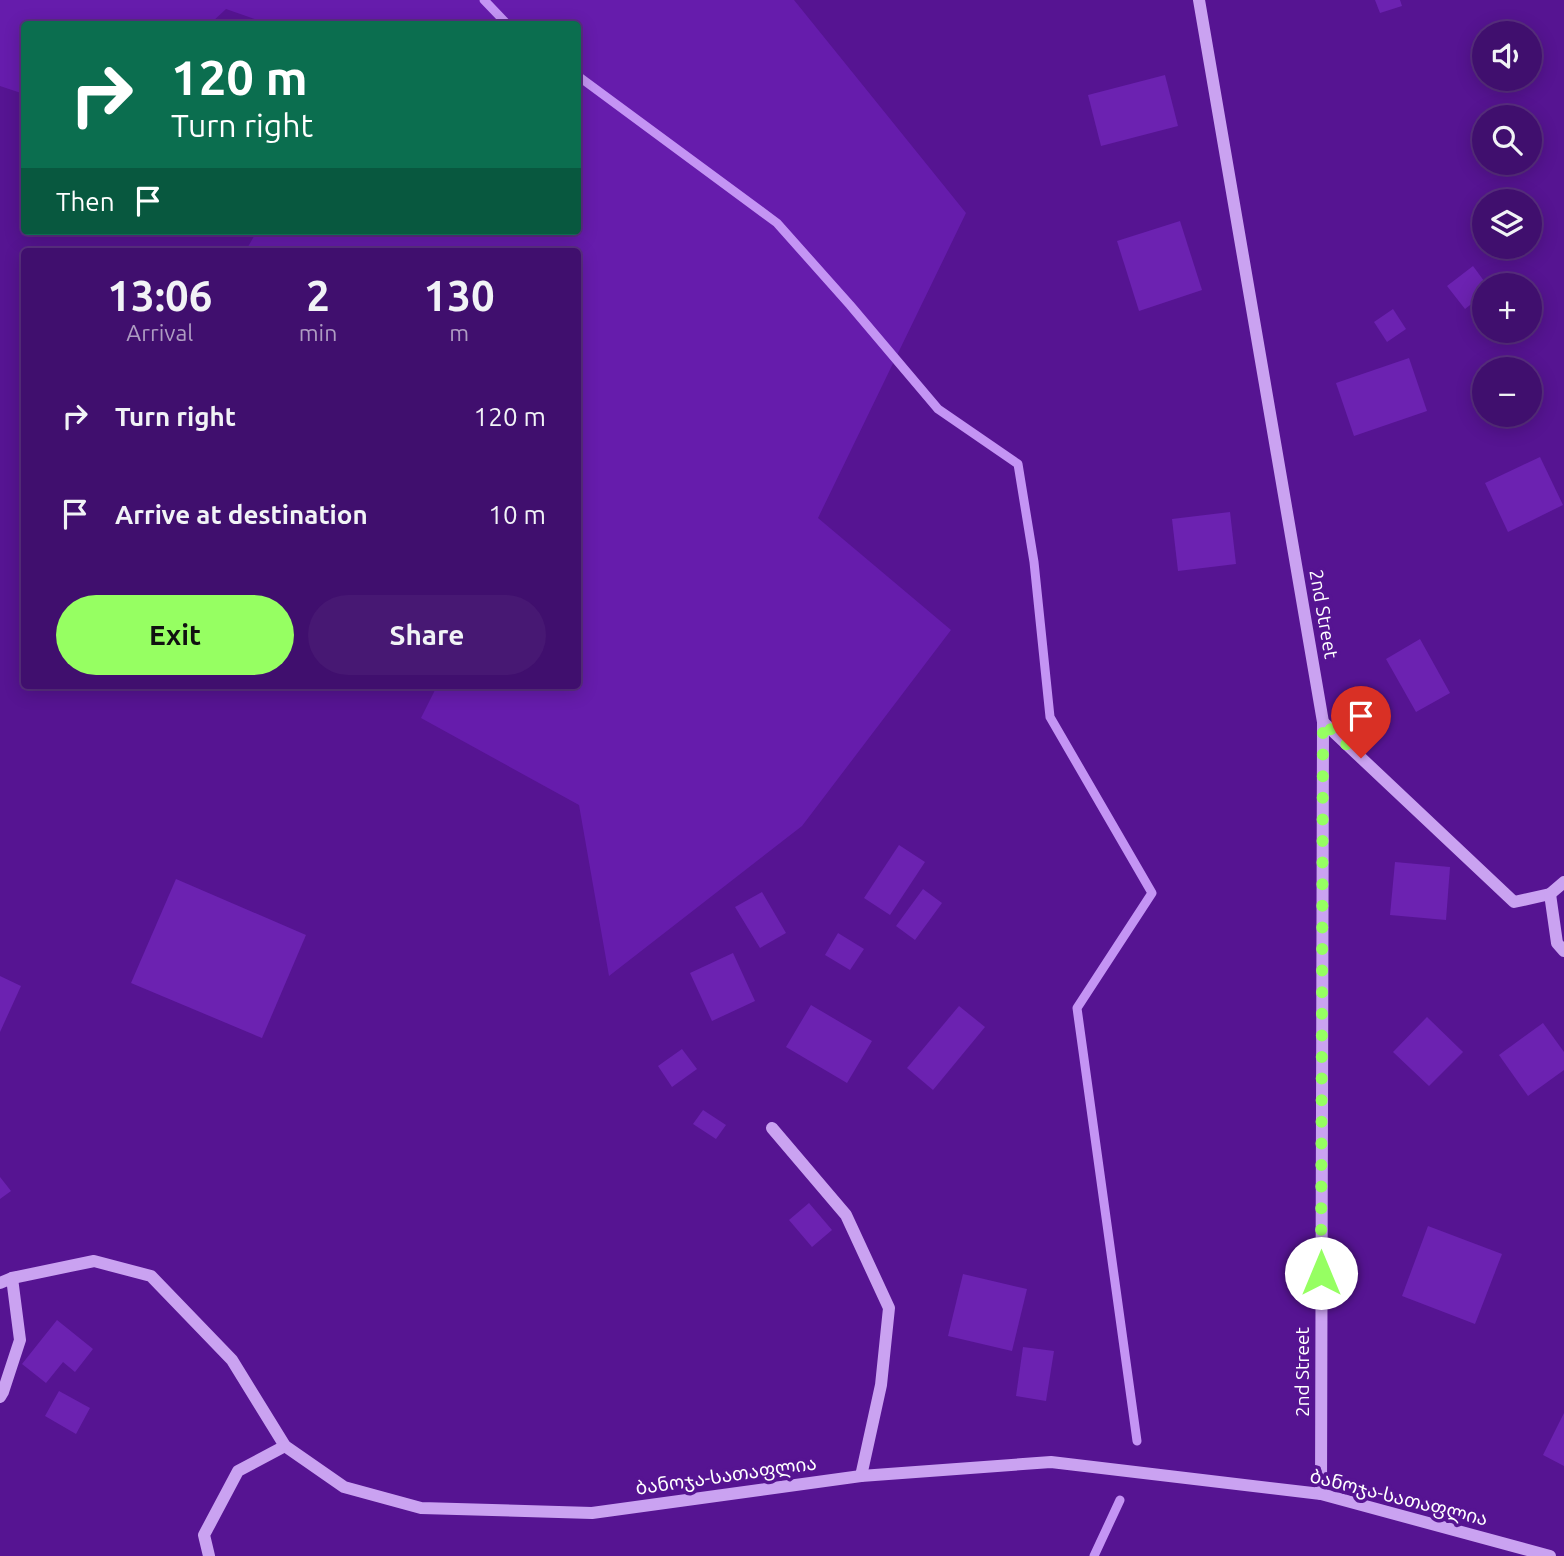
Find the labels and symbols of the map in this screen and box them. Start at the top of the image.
street label: 2nd Street [1305,568,1343,661]
pin [1331,686,1391,758]
position arrow [1284,1236,1358,1310]
street label: 2nd Street [1291,1326,1313,1417]
street label: ბანოჯა-სათაფლია [634,1451,818,1501]
street label: ბანოჯა-სათაფლია [1307,1464,1490,1532]

